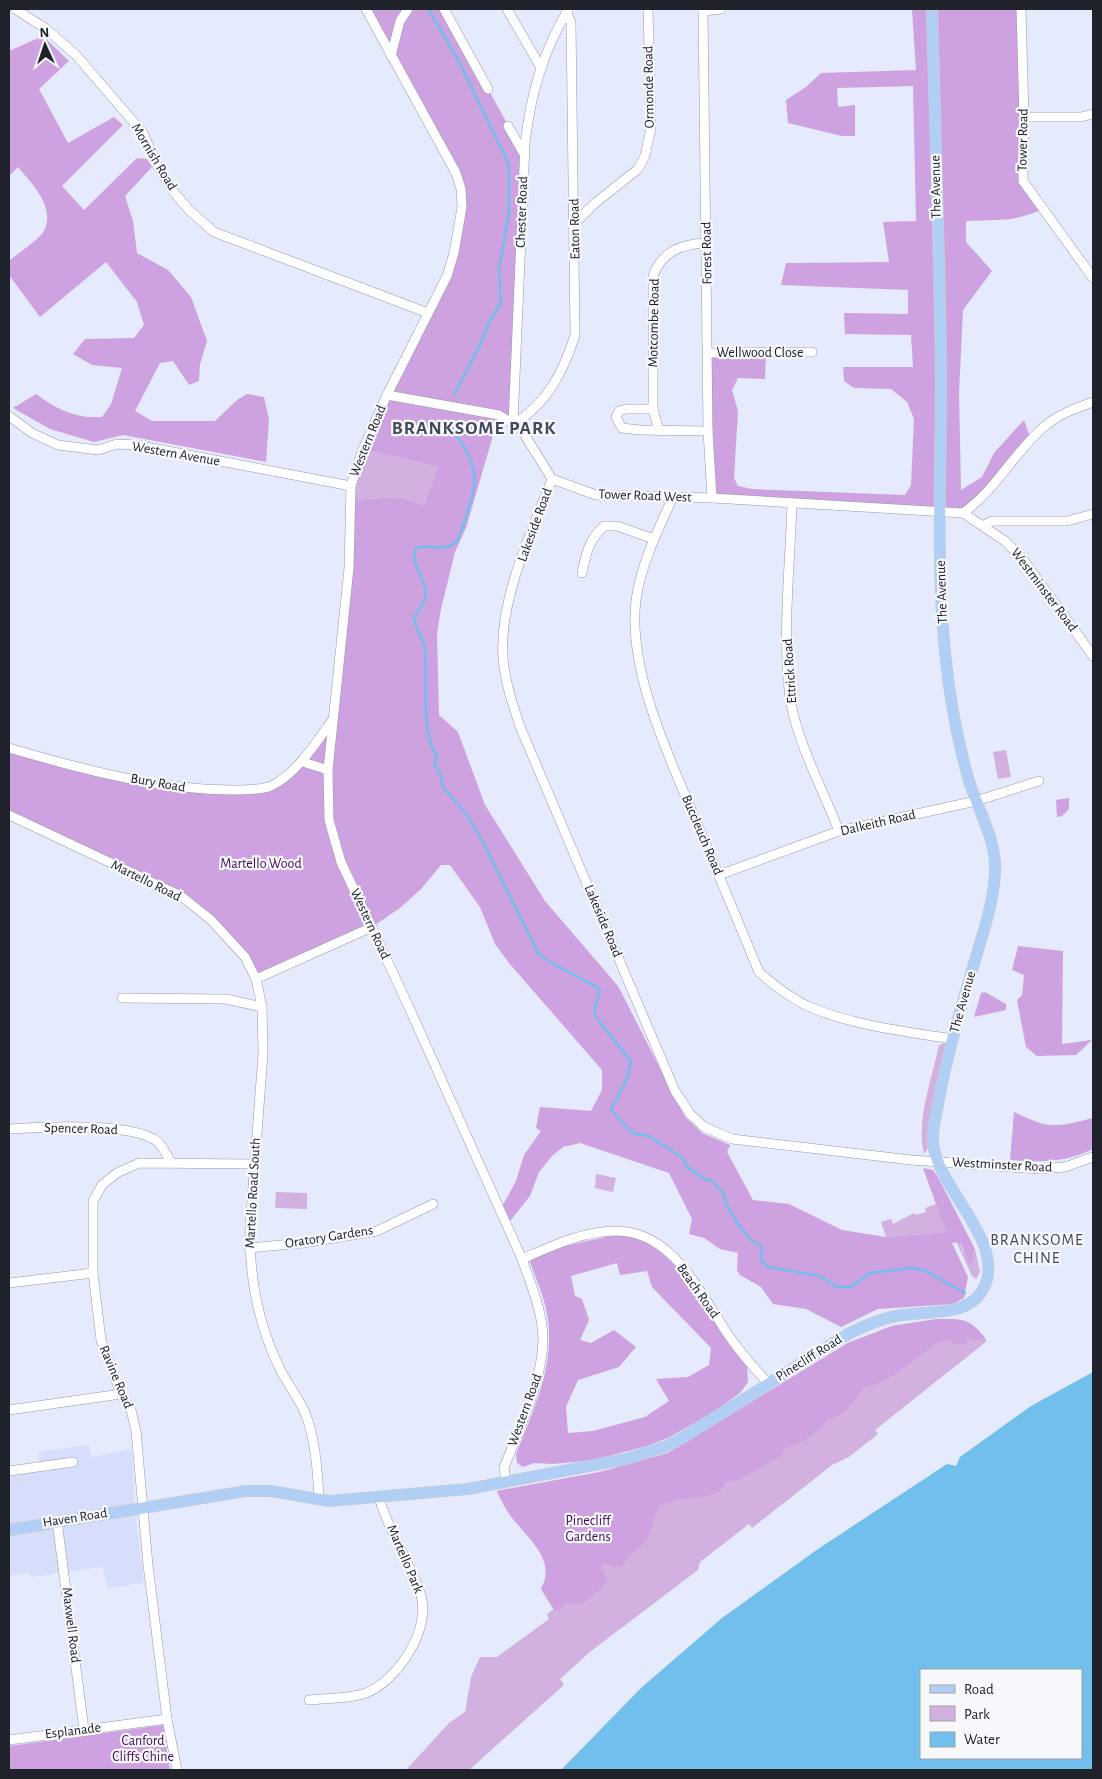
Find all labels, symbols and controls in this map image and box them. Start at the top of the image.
north arrow [20,20,70,70]
text: N [39,26,50,40]
street label: Ormonde Road [641,46,657,128]
street label: Tower Road [1015,108,1031,172]
street label: Mornish Road [129,121,179,193]
street label: The Avenue [928,155,944,219]
street label: Chester Road [514,176,530,248]
street label: Eaton Road [567,198,583,260]
street label: Forest Road [699,221,715,285]
street label: Motcombe Road [646,278,662,368]
street label: Wellwood Close [716,346,804,360]
street label: Western Road [347,403,389,479]
district label: BRANKSOME PARK [392,419,556,438]
street label: Western Avenue [131,439,221,469]
street label: Lakeside Road [515,486,555,564]
street label: Tower Road West [598,487,692,505]
street label: Westminster Road [1008,546,1080,634]
street label: The Avenue [934,560,950,624]
street label: Ettrick Road [781,638,799,704]
street label: Bury Road [130,771,186,795]
street label: Buccleuch Road [679,793,725,877]
street label: Dalkeith Road [839,808,917,838]
park label: Martello Wood [220,857,302,871]
street label: Martello Road [109,858,183,904]
street label: Lakeside Road [581,883,625,959]
street label: Western Road [348,887,392,961]
street label: The Avenue [948,970,978,1034]
street label: Spencer Road [44,1121,118,1137]
street label: Martello Road South [243,1137,263,1249]
street label: Westminster Road [952,1155,1052,1175]
street label: Oratory Gardens [284,1223,374,1251]
district label: BRANKSOME CHINE [990,1232,1084,1266]
street label: Beach Road [674,1261,722,1321]
street label: Pinecliff Road [773,1332,845,1384]
street label: Ravine Road [96,1343,136,1411]
street label: Western Road [505,1372,545,1448]
street label: Haven Road [42,1506,108,1530]
park label: Pinecliff Gardens [565,1514,611,1544]
street label: Martello Park [384,1523,426,1596]
street label: Maxwell Road [59,1586,83,1664]
legend [920,1669,1082,1759]
text: Road [964,1682,994,1697]
text: Park [964,1707,990,1722]
street label: Esplanade [44,1721,102,1741]
text: Water [964,1732,1000,1747]
park label: Canford Cliffs Chine [112,1734,174,1764]

